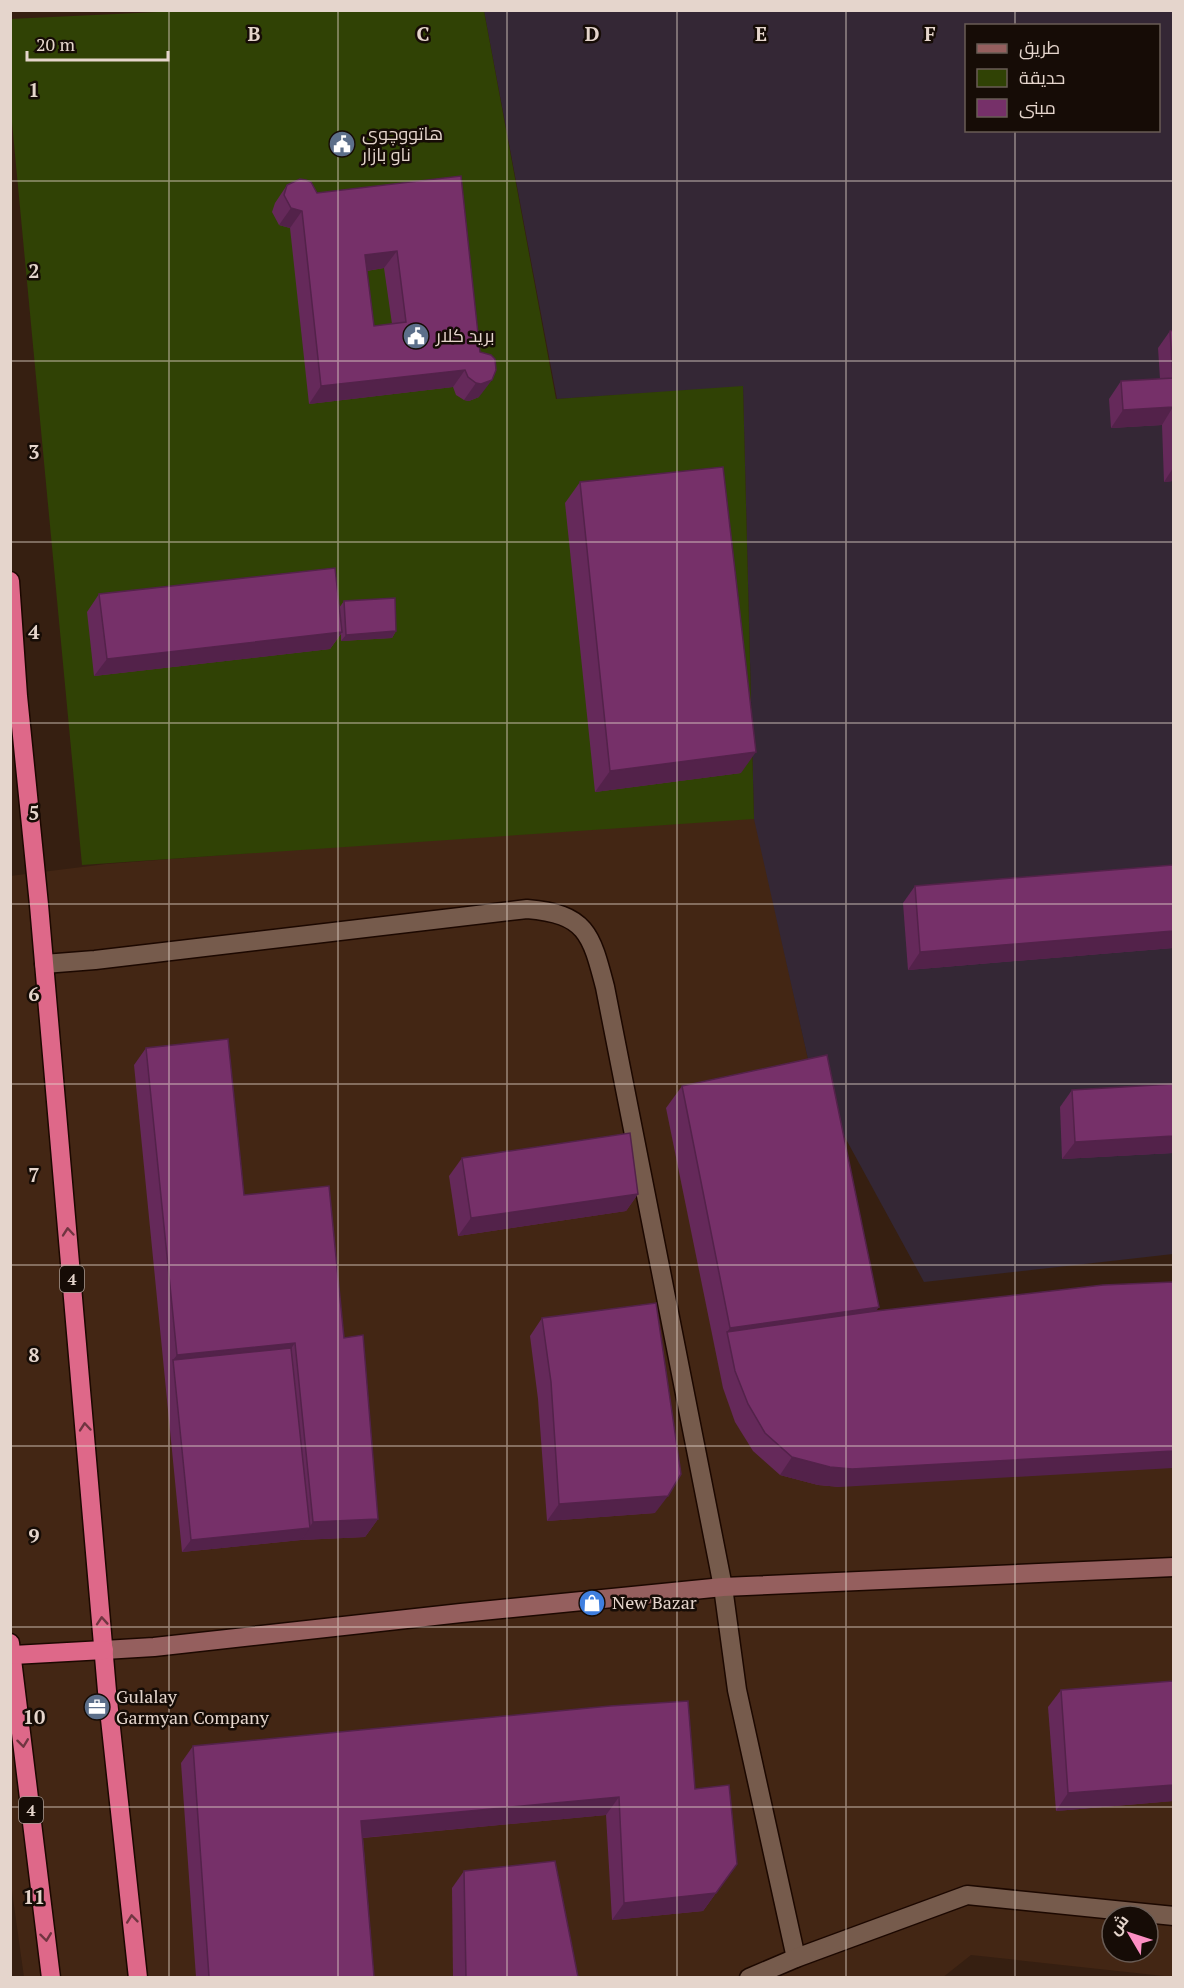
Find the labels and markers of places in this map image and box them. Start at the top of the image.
place label: هاتووچوي ناو بازار [361,121,443,166]
public building icon: هاتووچوي ناو بازار [327,129,357,159]
public building icon: بريد كلار [401,321,431,351]
place label: بريد كلار [435,323,495,347]
shop icon: New Bazar [577,1588,607,1618]
place label: New Bazar [612,1590,697,1614]
place label: Gulalay Garmyan Company [116,1684,270,1729]
office icon: Gulalay Garmyan Company [82,1692,112,1722]

